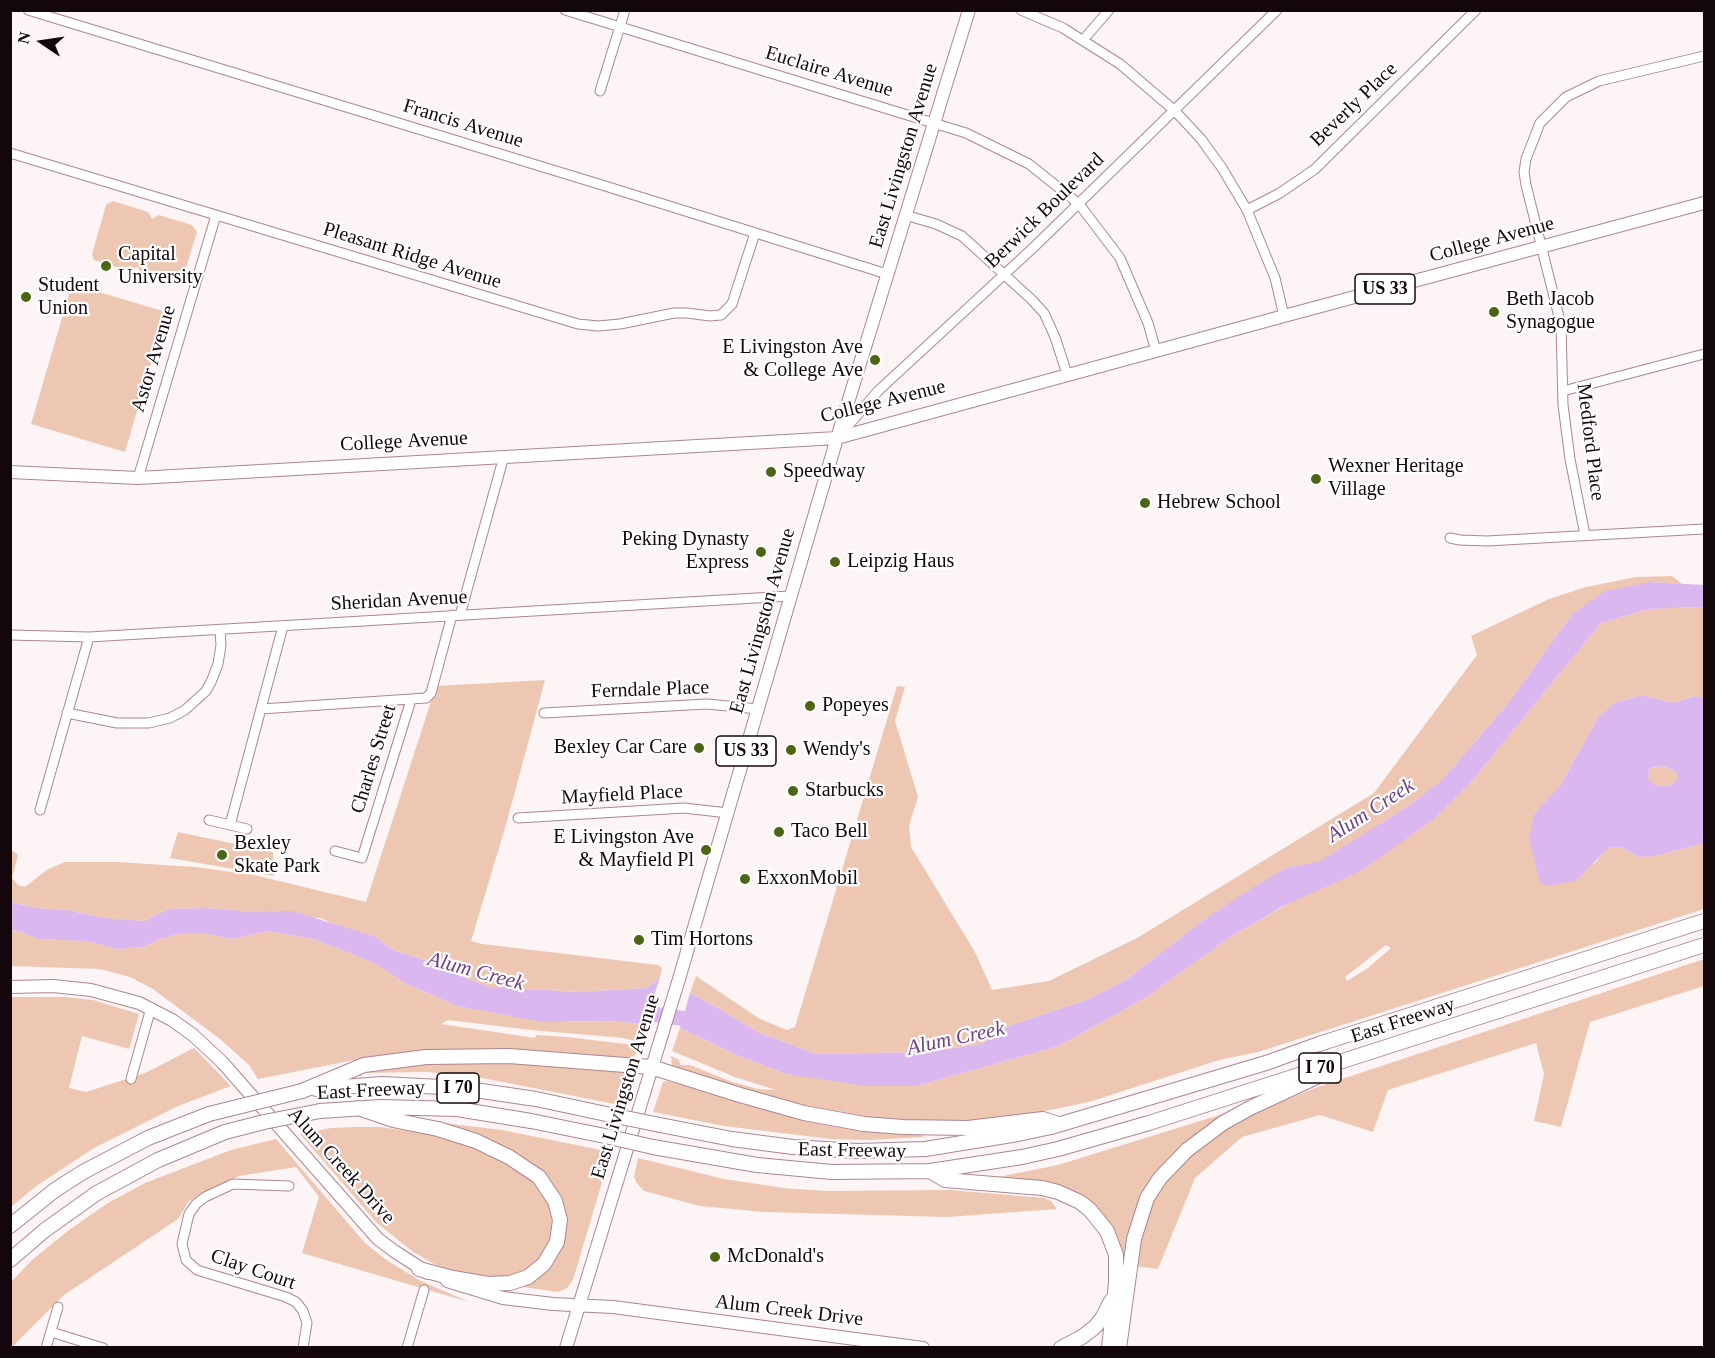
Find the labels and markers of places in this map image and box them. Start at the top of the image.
place label: Capital University [118,243,202,290]
marker: Capital University [99,259,113,273]
place label: Student Union [38,274,99,321]
place label: Beth Jacob Synagogue [1506,288,1595,335]
marker: Student Union [19,290,33,304]
marker: Beth Jacob Synagogue [1487,305,1501,319]
place label: E Livingston Ave & College Ave [722,336,863,383]
marker: E Livingston Ave & College Ave [868,353,882,367]
place label: Wexner Heritage Village [1328,455,1464,502]
place label: Speedway [783,460,865,484]
marker: Speedway [764,465,778,479]
marker: Wexner Heritage Village [1309,472,1323,486]
place label: Hebrew School [1157,491,1281,515]
marker: Hebrew School [1138,496,1152,510]
place label: Peking Dynasty Express [622,528,749,575]
marker: Peking Dynasty Express [754,545,768,559]
place label: Leipzig Haus [847,550,954,574]
marker: Leipzig Haus [828,555,842,569]
place label: Popeyes [822,694,889,718]
marker: Popeyes [803,699,817,713]
place label: Bexley Car Care [554,736,687,760]
place label: Wendy's [803,738,871,762]
marker: Bexley Car Care [692,741,706,755]
marker: Wendy's [784,743,798,757]
place label: Starbucks [805,779,884,803]
marker: Starbucks [786,784,800,798]
place label: Taco Bell [791,820,868,844]
marker: Taco Bell [772,825,786,839]
place label: E Livingston Ave & Mayfield Pl [553,826,694,873]
place label: Bexley Skate Park [234,832,320,879]
marker: E Livingston Ave & Mayfield Pl [699,843,713,857]
marker: Bexley Skate Park [215,848,229,862]
place label: ExxonMobil [757,867,858,891]
marker: ExxonMobil [738,872,752,886]
place label: Tim Hortons [651,928,753,952]
marker: Tim Hortons [632,933,646,947]
place label: McDonald's [727,1245,824,1269]
marker: McDonald's [708,1250,722,1264]

